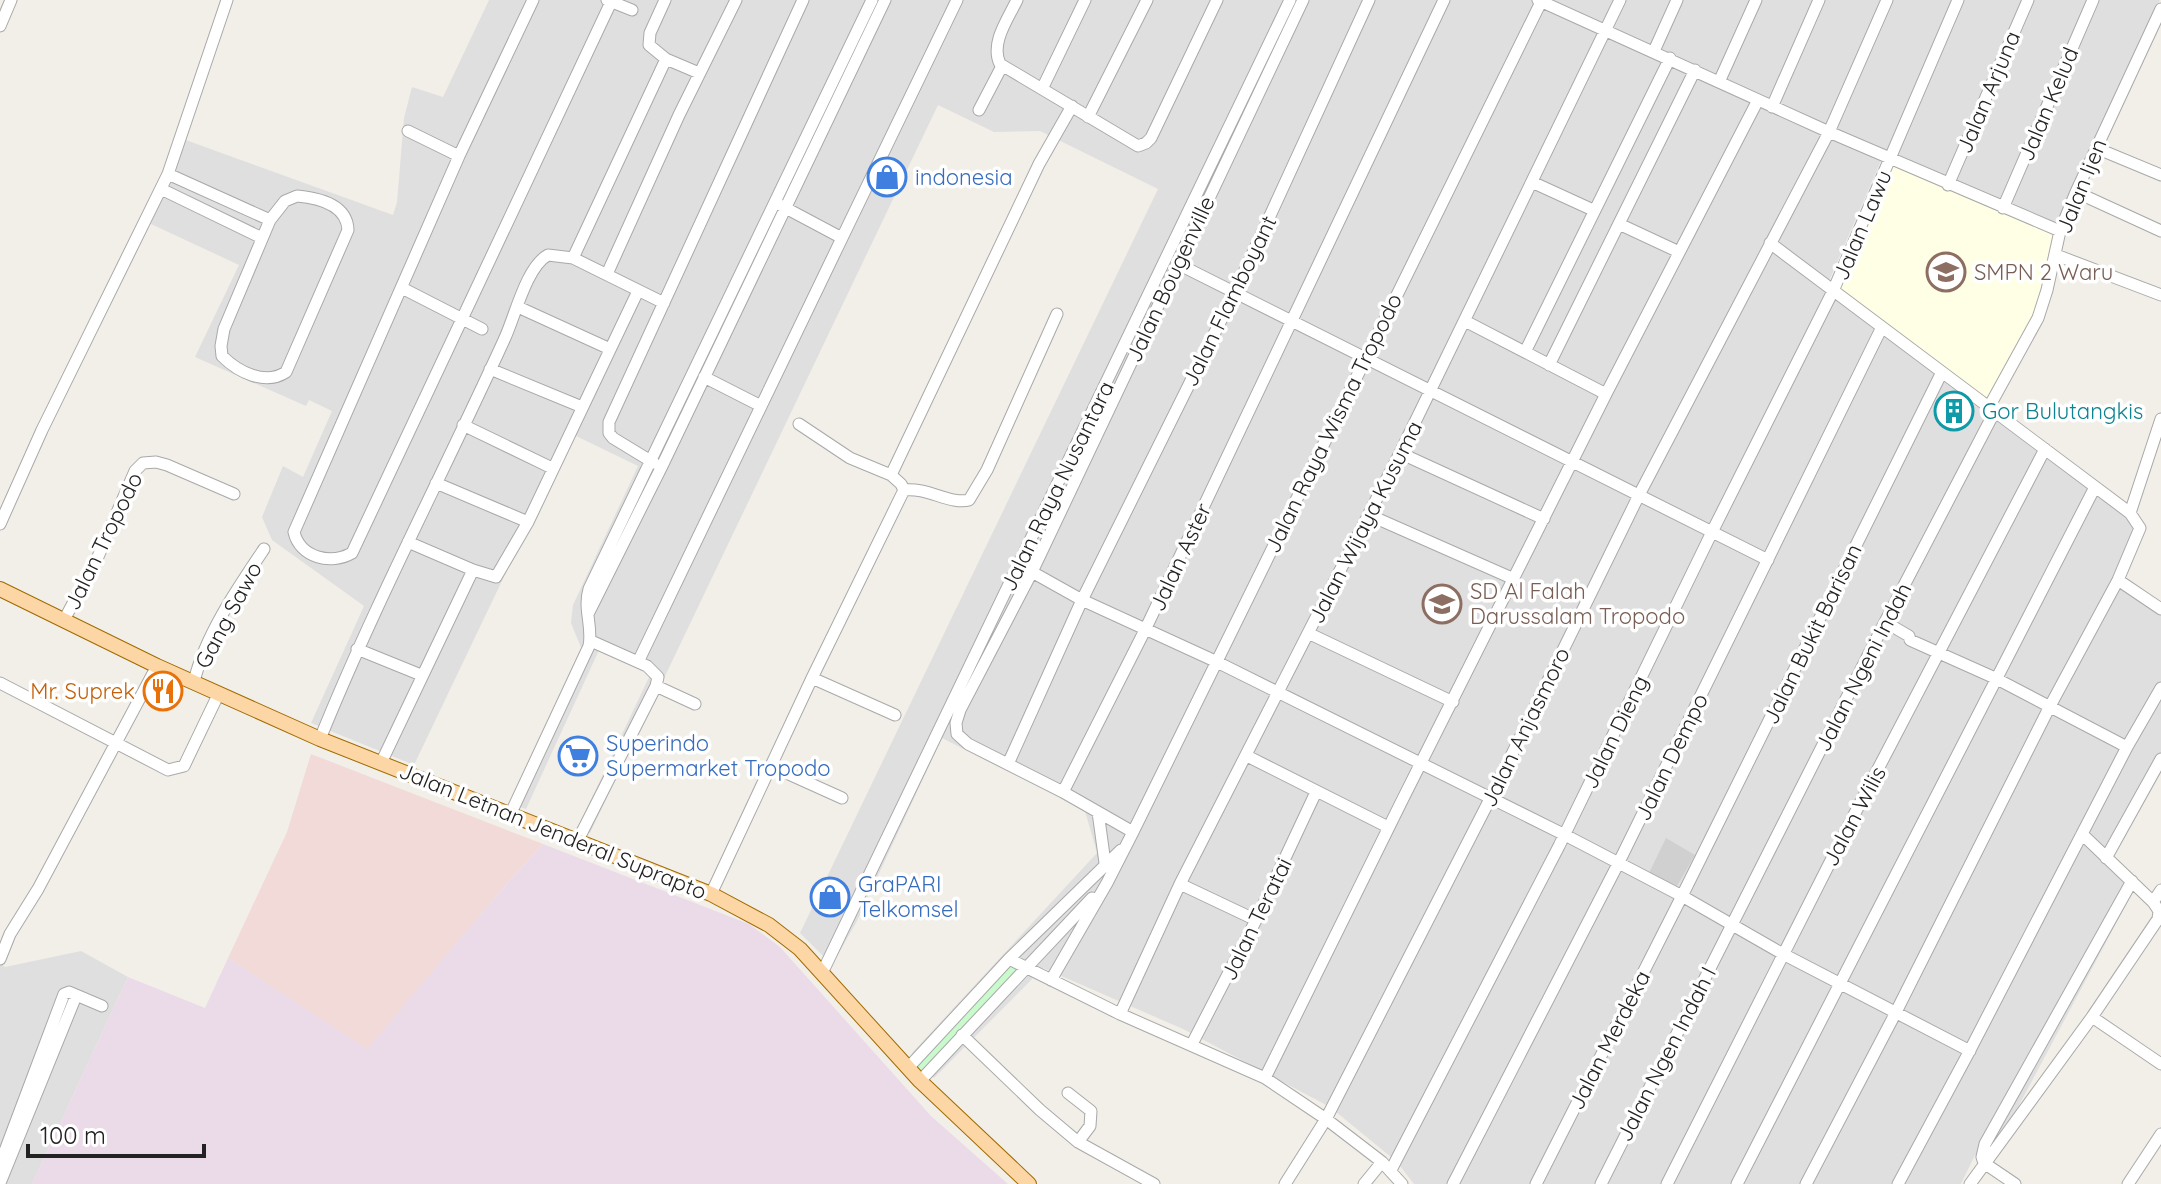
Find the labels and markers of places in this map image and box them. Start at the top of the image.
shop icon: indonesia [866,156,908,198]
place label: indonesia [915,163,1013,191]
school or university icon: SMPN 2 Waru [1925,251,1967,293]
place label: SMPN 2 Waru [1974,258,2113,286]
building icon: Gor Bulutangkis [1933,390,1975,432]
place label: Gor Bulutangkis [1982,397,2143,425]
place label: SD Al Falah Darussalam Tropodo [1470,577,1685,630]
school or university icon: SD Al Falah Darussalam Tropodo [1421,583,1463,625]
restaurant icon: Mr. Suprek [142,670,184,712]
place label: Mr. Suprek [30,677,135,705]
place label: Superindo Supermarket Tropodo [606,729,831,782]
supermarket icon: Superindo Supermarket Tropodo [557,735,599,777]
place label: GraPARI Telkomsel [858,870,959,923]
shop icon: GraPARI Telkomsel [809,876,851,918]

